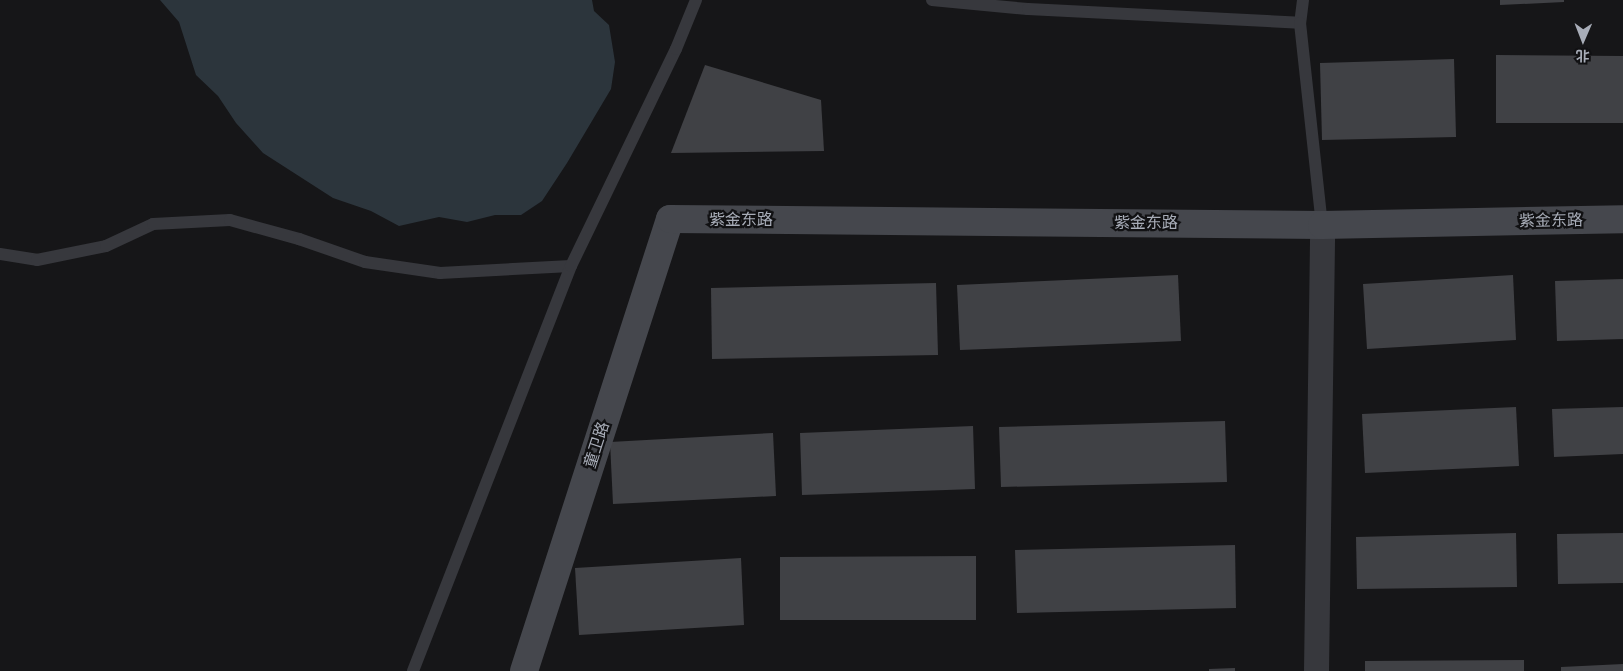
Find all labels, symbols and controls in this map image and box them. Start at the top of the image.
north arrow [1558,15,1608,65]
text: 北 [1576,47,1590,64]
street label: 紫金东路 [709,210,773,230]
street label: 紫金东路 [1519,211,1583,231]
street label: 紫金东路 [1114,213,1178,233]
street label: 童卫路 [580,419,614,471]

